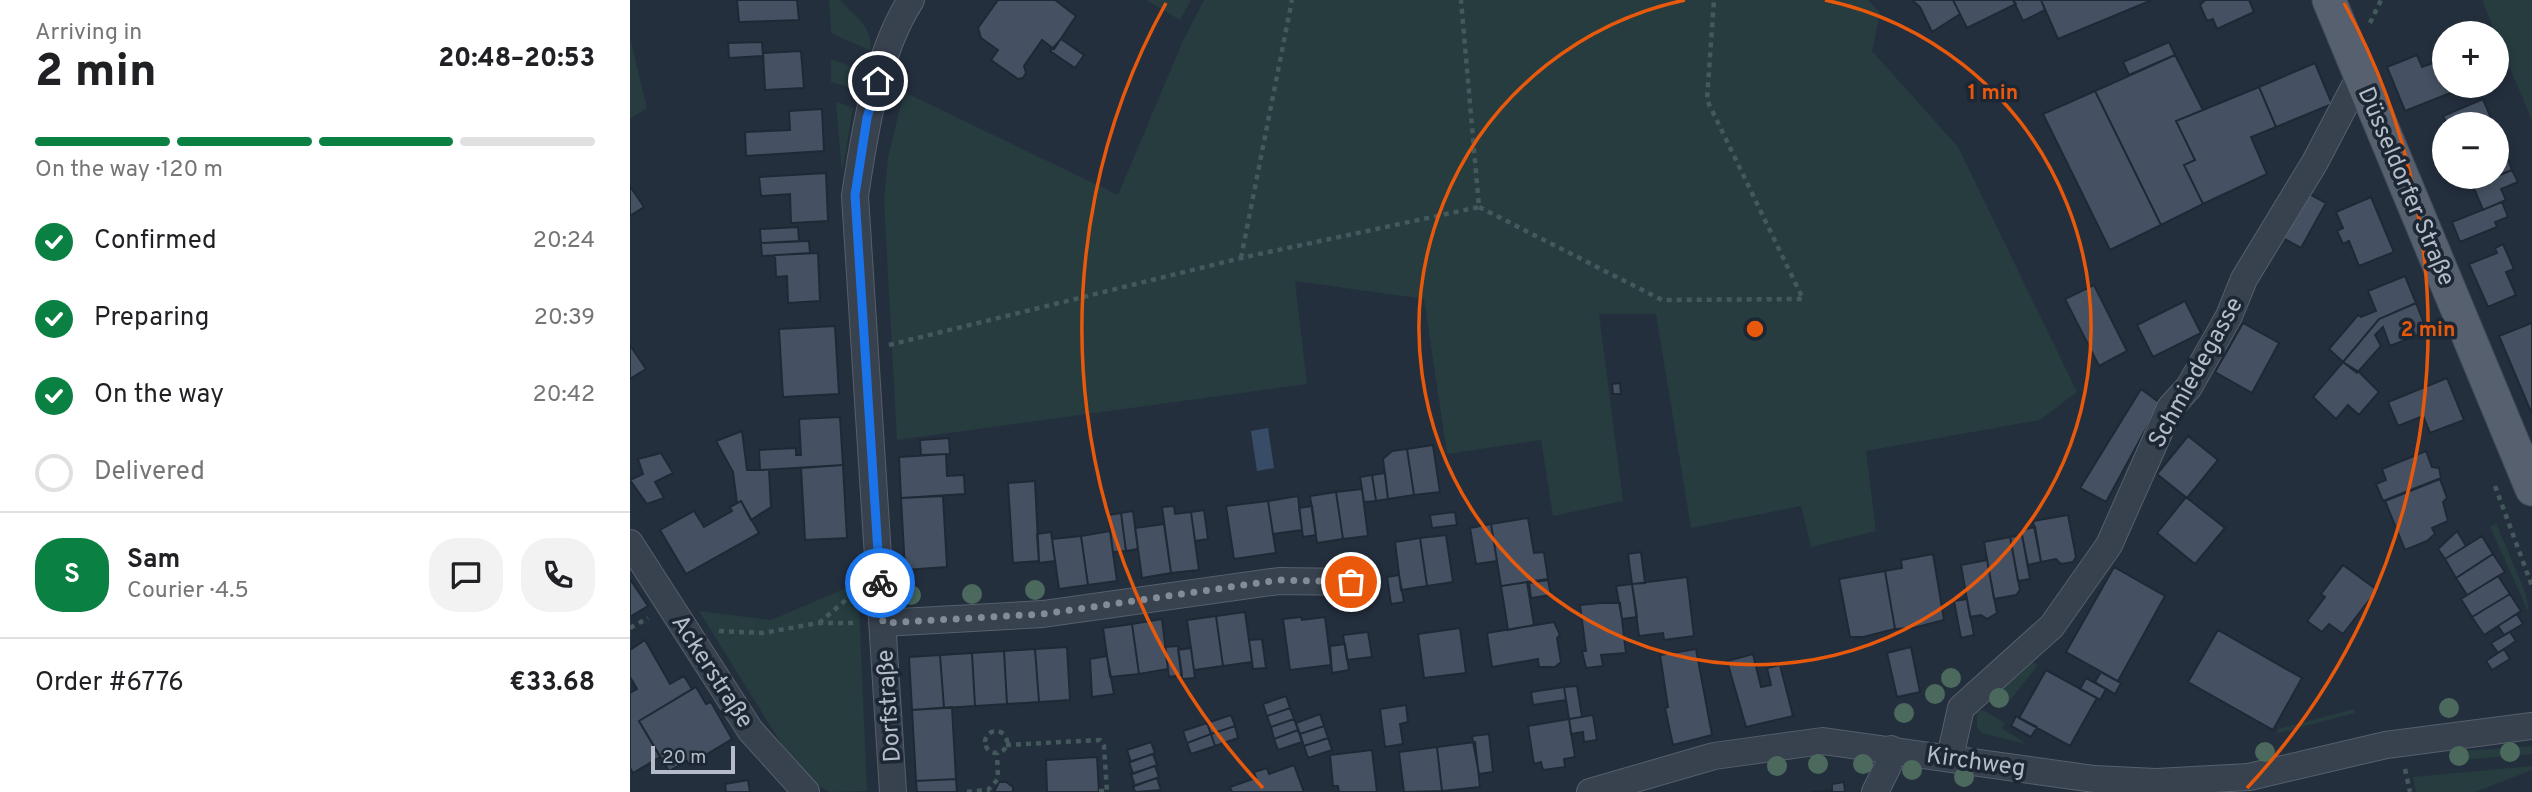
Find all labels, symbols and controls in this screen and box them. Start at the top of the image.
text: Arriving in [35,19,142,48]
map controls [2432,21,2509,189]
button: + [2432,21,2509,98]
text: 20:48–20:53 [438,43,595,76]
text: 2 min [35,44,157,103]
pin [848,51,908,111]
icon: home [859,62,897,100]
text: 1 min [1968,80,2018,107]
street label: Düsseldorfer Straße [2350,83,2461,291]
button: − [2432,112,2509,189]
text: On the way · 120 m [35,156,223,185]
icon: check [35,223,73,261]
text: Confirmed [94,225,217,258]
text: 20:24 [533,227,595,256]
street label: Schmiedegasse [2143,292,2251,454]
icon: check [35,300,73,338]
text: Preparing [94,302,209,335]
text: 20:39 [534,304,595,333]
centre of rings [1743,317,1767,341]
text: 2 min [2401,317,2455,344]
icon: check [35,377,73,415]
text: On the way [94,379,224,412]
text: 20:42 [533,381,595,410]
text: Delivered [94,456,205,489]
button: chat [429,538,503,612]
button: phone [521,538,595,612]
text: Sam [127,544,180,577]
courier [845,548,915,618]
pin [1321,552,1381,612]
text: S [64,559,80,592]
icon: bag [1332,563,1370,601]
icon: bike [861,564,899,602]
text: Courier · 4.5 [127,577,249,606]
street label: Ackerstraße [664,610,759,734]
street label: Dorfstraße [871,648,909,763]
text: Order #6776 [35,667,184,700]
text: €33.68 [509,667,595,700]
street label: Kirchweg [1924,741,2027,785]
scale bar [651,743,735,775]
text: 20 m [662,746,706,770]

